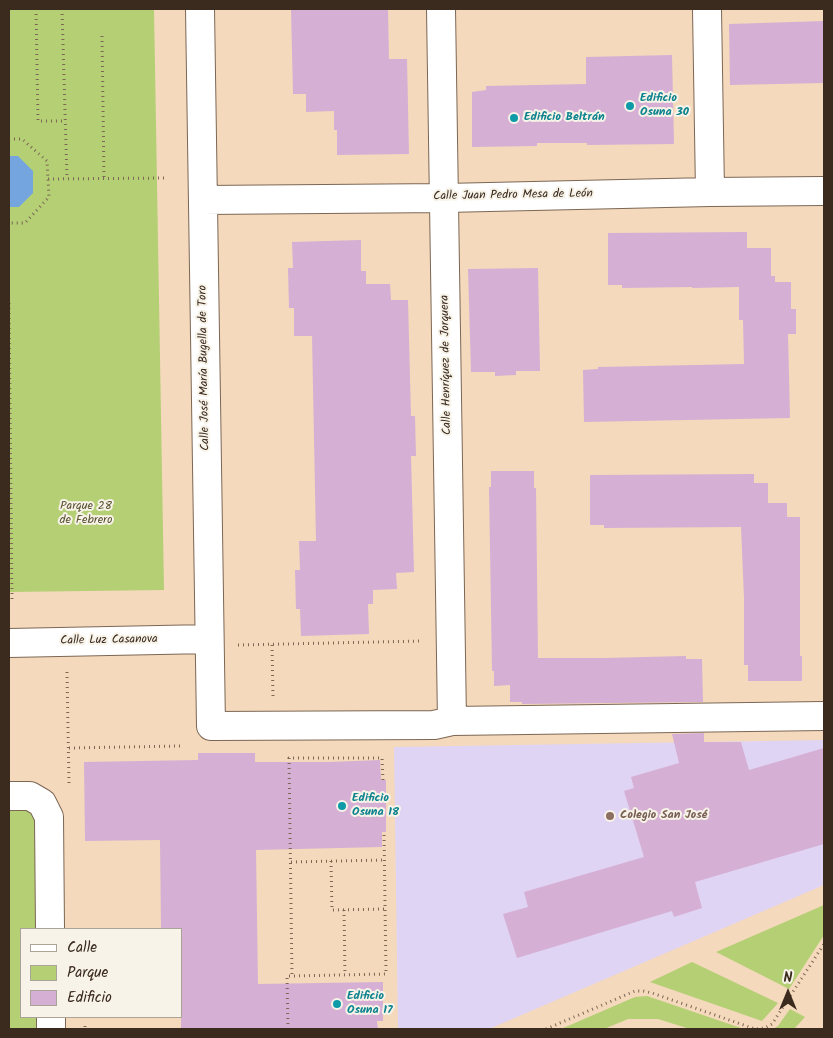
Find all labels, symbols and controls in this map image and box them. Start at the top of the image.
place label: Edificio Osuna 30 [640,92,689,120]
marker: Edificio Osuna 30 [624,100,636,112]
place label: Edificio Beltrán [524,111,605,125]
marker: Edificio Beltrán [508,112,520,124]
street label: Calle Juan Pedro Mesa de León [433,187,593,205]
street label: Calle José María Bugella de Toro [196,285,214,451]
street label: Calle Henríquez de Jorquera [439,295,455,435]
park label: Parque 28 de Febrero [60,500,112,528]
street label: Calle Luz Casanova [60,633,158,649]
place label: Edificio Osuna 18 [352,792,399,820]
marker: Edificio Osuna 18 [336,800,348,812]
place label: Colegio San José [620,809,707,823]
marker: Colegio San José [604,810,616,822]
legend [20,928,182,1018]
text: Calle [67,936,97,960]
text: Parque [67,961,108,985]
text: N [784,967,792,989]
north arrow [763,968,813,1018]
text: Edificio [67,986,112,1010]
place label: Edificio Osuna 17 [347,990,393,1018]
marker: Edificio Osuna 17 [331,998,343,1010]

